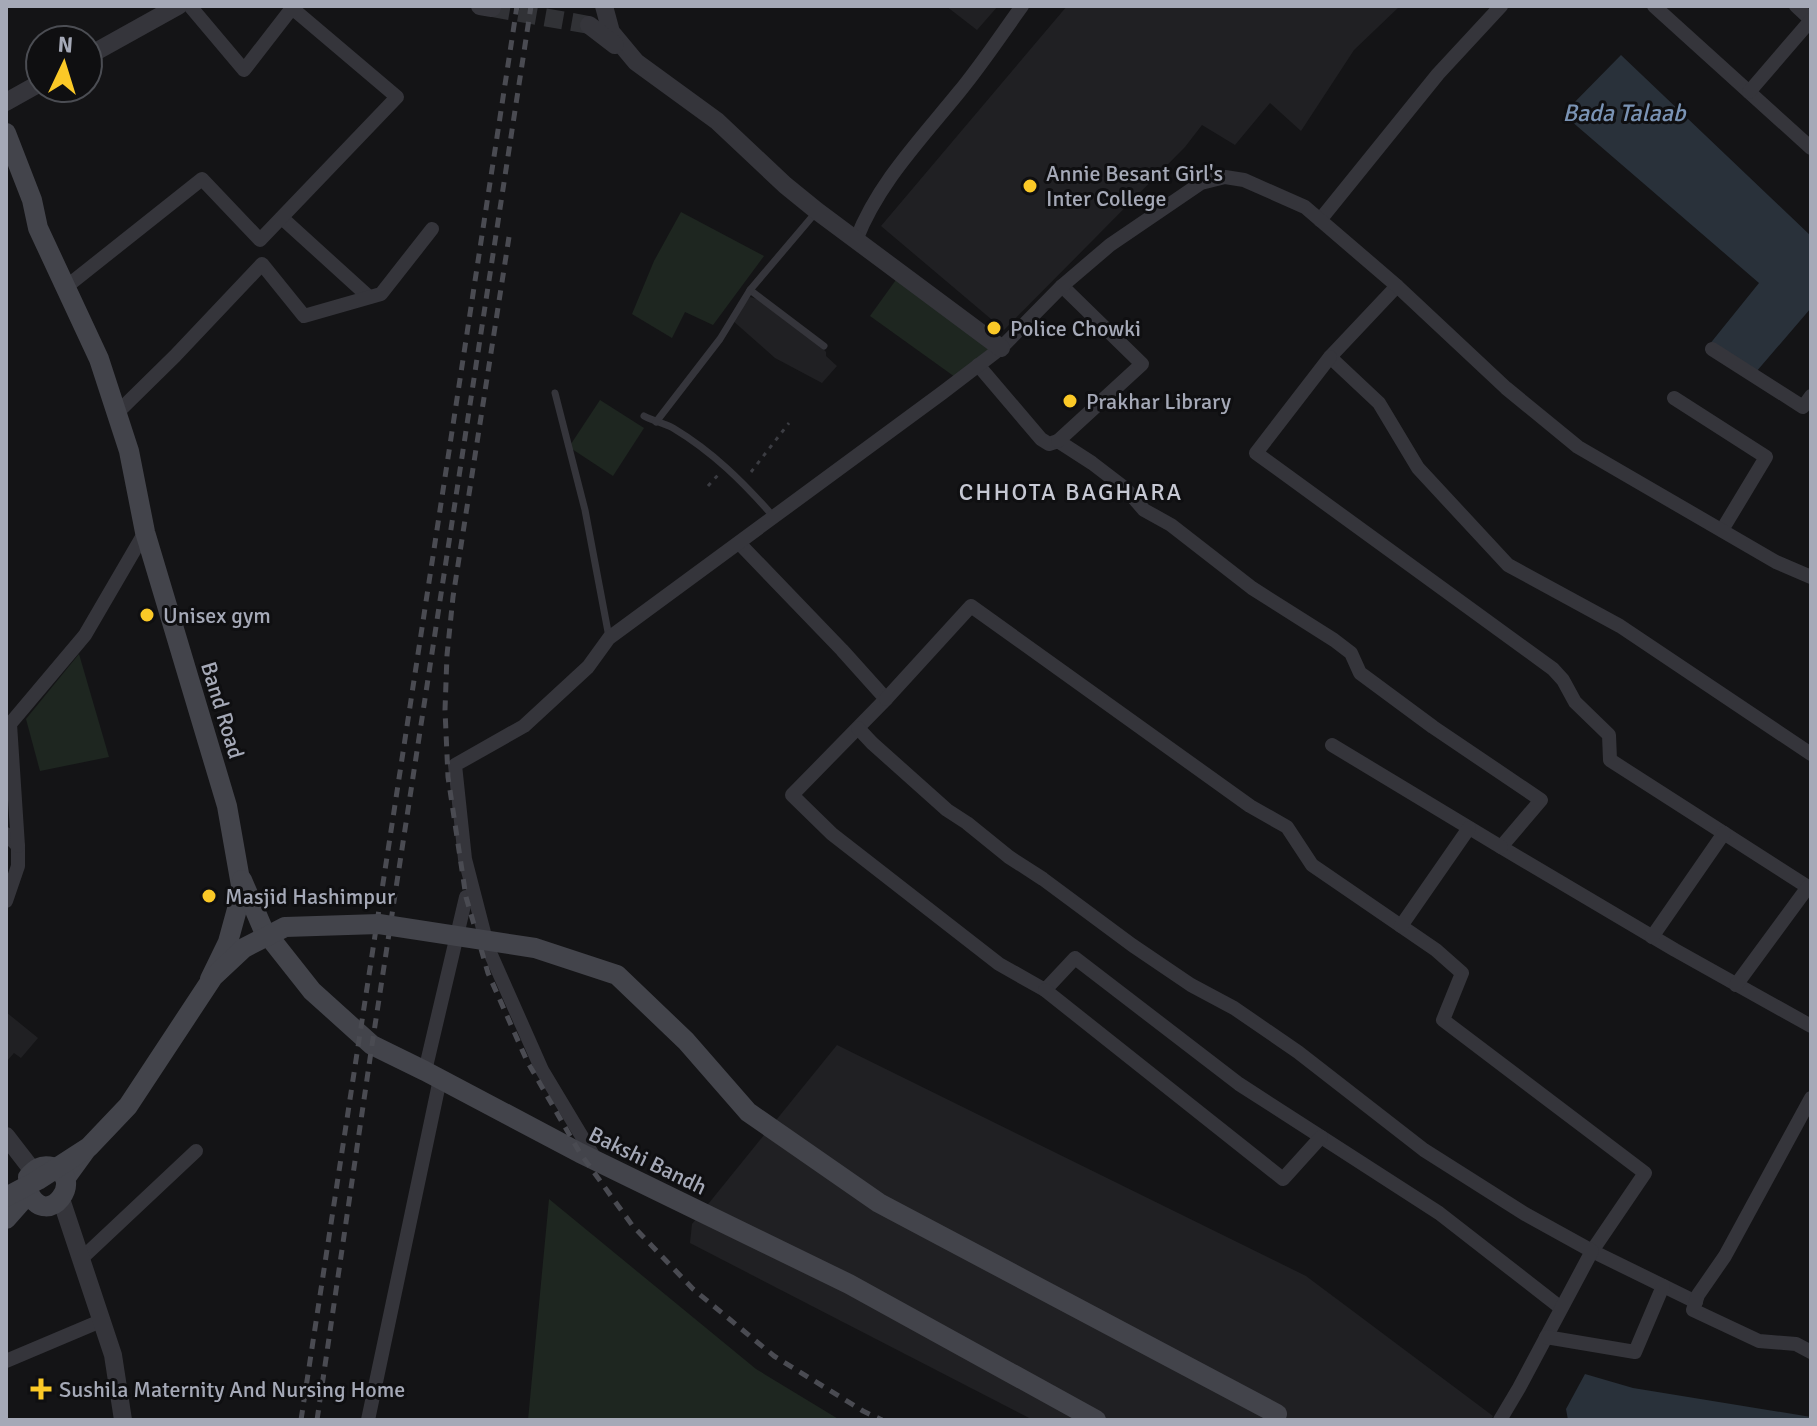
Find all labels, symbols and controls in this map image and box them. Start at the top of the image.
north arrow [24,24,104,104]
text: N [57,31,74,59]
water label: Bada Talaab [1562,98,1687,128]
place label: Annie Besant Girl's Inter College [1046,160,1223,212]
marker: Annie Besant Girl's Inter College [1021,177,1039,195]
place label: Police Chowki [1010,315,1141,342]
marker: Police Chowki [985,319,1003,337]
place label: Prakhar Library [1086,388,1232,415]
marker: Prakhar Library [1061,392,1079,410]
district label: CHHOTA BAGHARA [959,477,1183,507]
place label: Unisex gym [163,602,271,629]
marker: Unisex gym [138,606,156,624]
street label: Band Road [195,658,250,762]
place label: Masjid Hashimpur [225,883,395,910]
marker: Masjid Hashimpur [200,887,218,905]
street label: Bakshi Bandh [584,1120,711,1201]
place label: Sushila Maternity And Nursing Home [59,1376,405,1403]
marker: Sushila Maternity And Nursing Home [30,1378,52,1400]

